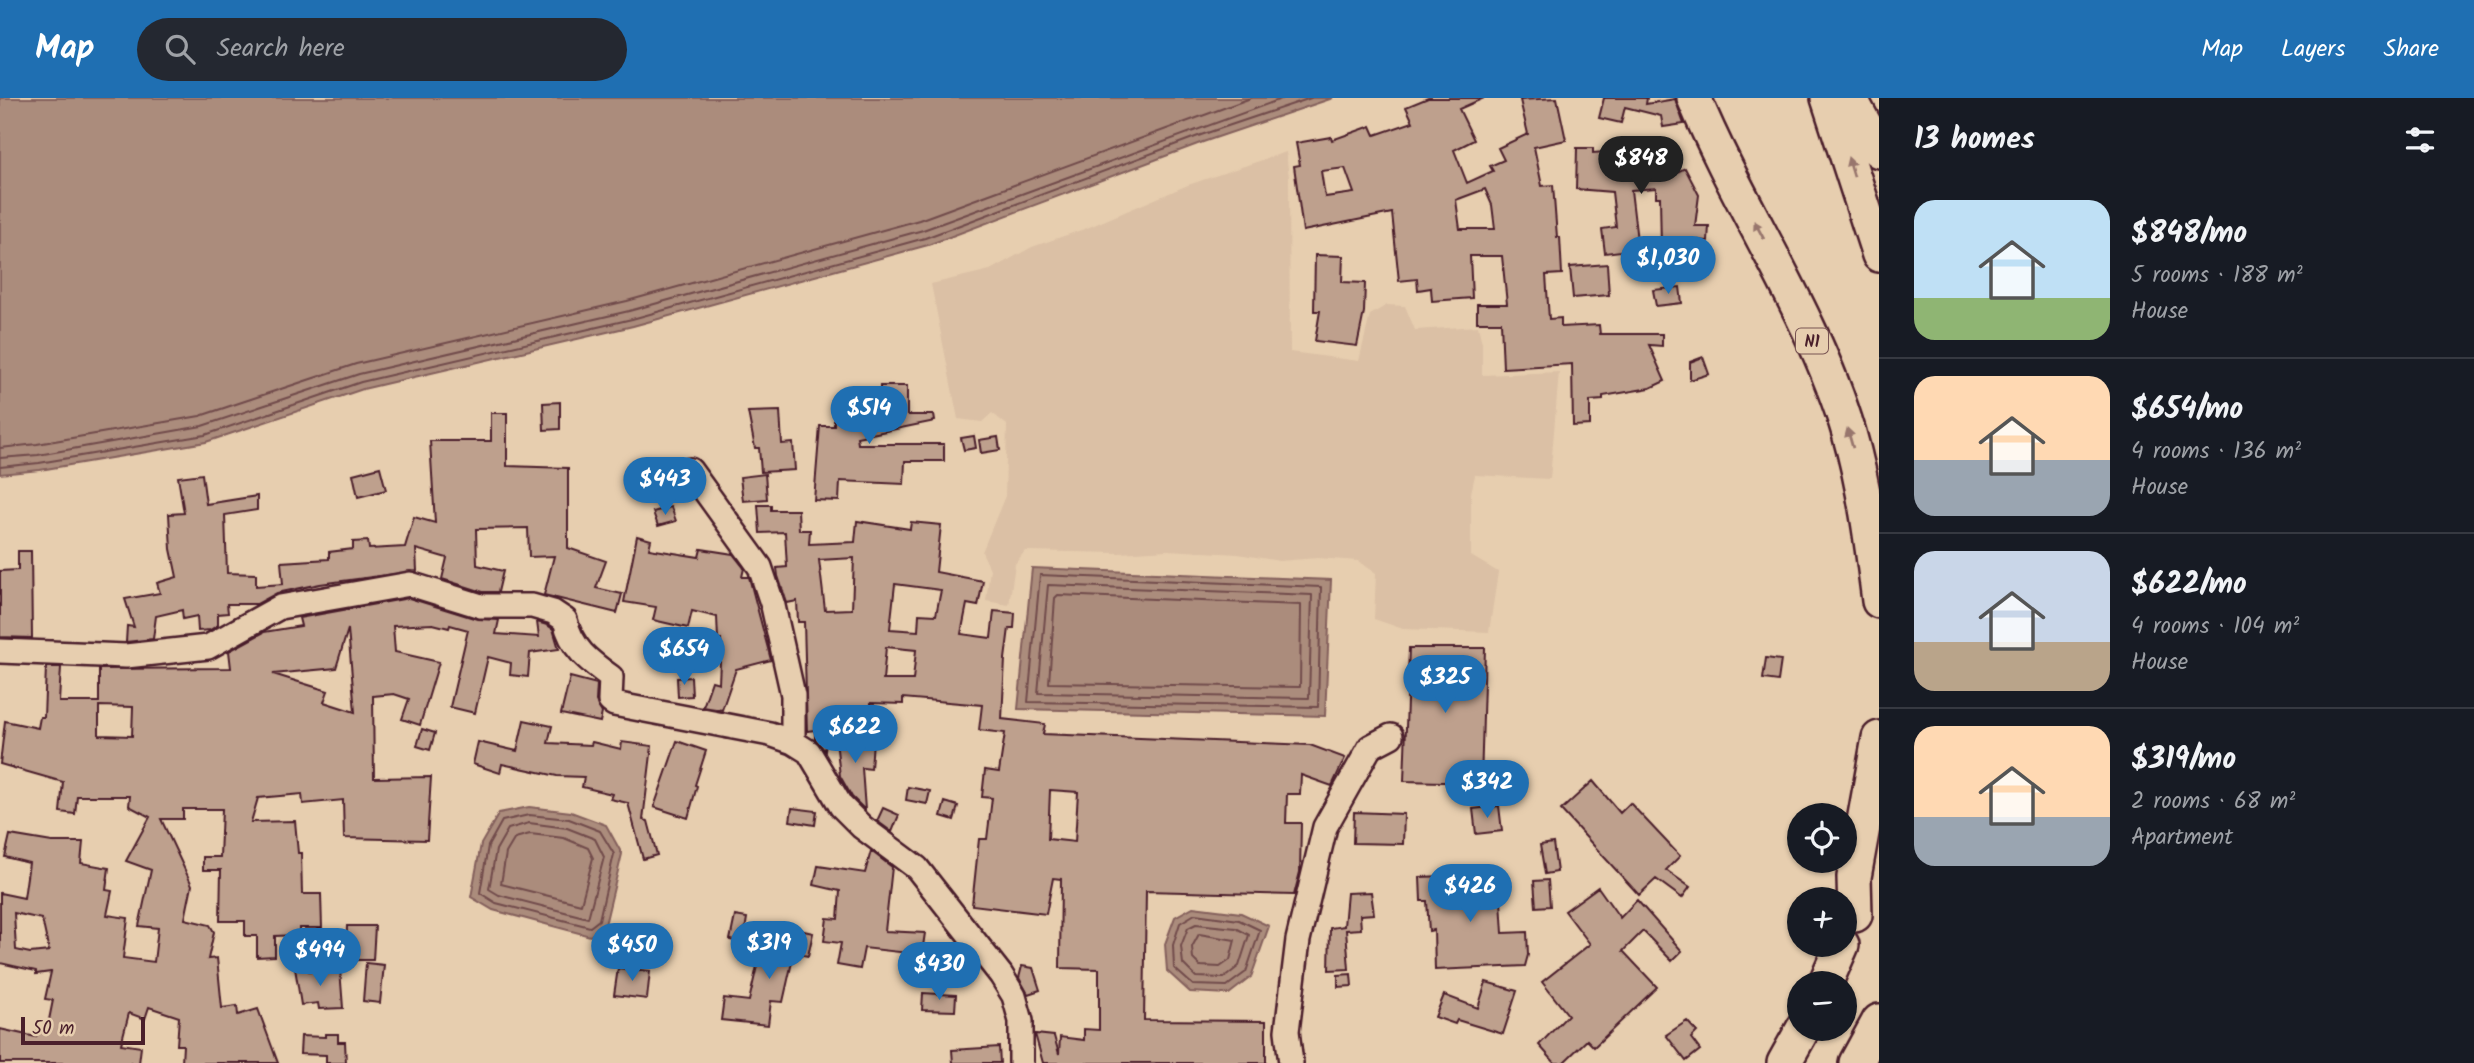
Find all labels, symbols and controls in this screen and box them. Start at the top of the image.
search box [137,18,627,81]
text: Map [35,23,95,76]
text: Search here [217,28,345,70]
icon: search [161,30,199,68]
text: Map [2201,30,2243,69]
text: Layers [2281,30,2345,69]
text: Share [2383,30,2439,69]
text: 13 homes [1914,116,2035,164]
icon: filters [2401,121,2439,159]
pin: $848 [1600,136,1682,196]
text: $848 [1614,141,1668,177]
one-way arrow [1845,156,1855,177]
text: $848/mo [2131,210,2247,258]
one-way arrow [1753,220,1764,240]
icon: home [1970,228,2054,312]
pin: $1,030 [1611,236,1725,296]
text: $1,030 [1637,241,1699,277]
text: 5 rooms · 188 m² [2131,258,2303,294]
text: House [2131,294,2188,330]
road number: N1 [1796,328,1828,354]
pin: $514 [828,386,910,446]
text: $654/mo [2131,386,2243,434]
text: $514 [847,391,891,427]
icon: home [1970,404,2054,488]
one-way arrow [1844,427,1855,449]
text: 4 rooms · 136 m² [2131,434,2301,470]
pin: $443 [624,458,706,517]
text: $443 [639,462,691,498]
text: House [2131,470,2188,506]
text: $622/mo [2131,561,2247,609]
icon: home [1970,579,2054,663]
text: 4 rooms · 104 m² [2131,609,2299,645]
pin: $654 [643,628,725,687]
text: $654 [659,632,709,668]
text: House [2131,645,2188,681]
pin: $325 [1404,656,1486,715]
text: $325 [1419,660,1471,696]
pin: $622 [814,706,896,765]
text: $622 [829,710,881,746]
text: $319/mo [2131,736,2236,784]
icon: home [1970,754,2054,838]
pin: $342 [1446,760,1528,820]
text: $342 [1461,765,1513,801]
text: 2 rooms · 68 m² [2131,784,2295,820]
map controls [1787,803,1857,1041]
button: locate [1787,803,1857,873]
text: Apartment [2131,820,2233,856]
pin: $426 [1429,864,1511,924]
text: $426 [1444,869,1496,905]
button: + [1787,887,1857,957]
pin: $319 [728,922,810,981]
pin: $450 [591,924,673,983]
text: $319 [747,926,791,962]
pin: $494 [279,928,361,988]
text: $450 [607,928,657,964]
text: $494 [295,933,345,969]
pin: $430 [898,942,980,1002]
text: $430 [914,947,964,983]
button: − [1787,971,1857,1041]
scale bar [21,1014,145,1046]
text: 50 m [32,1014,74,1044]

